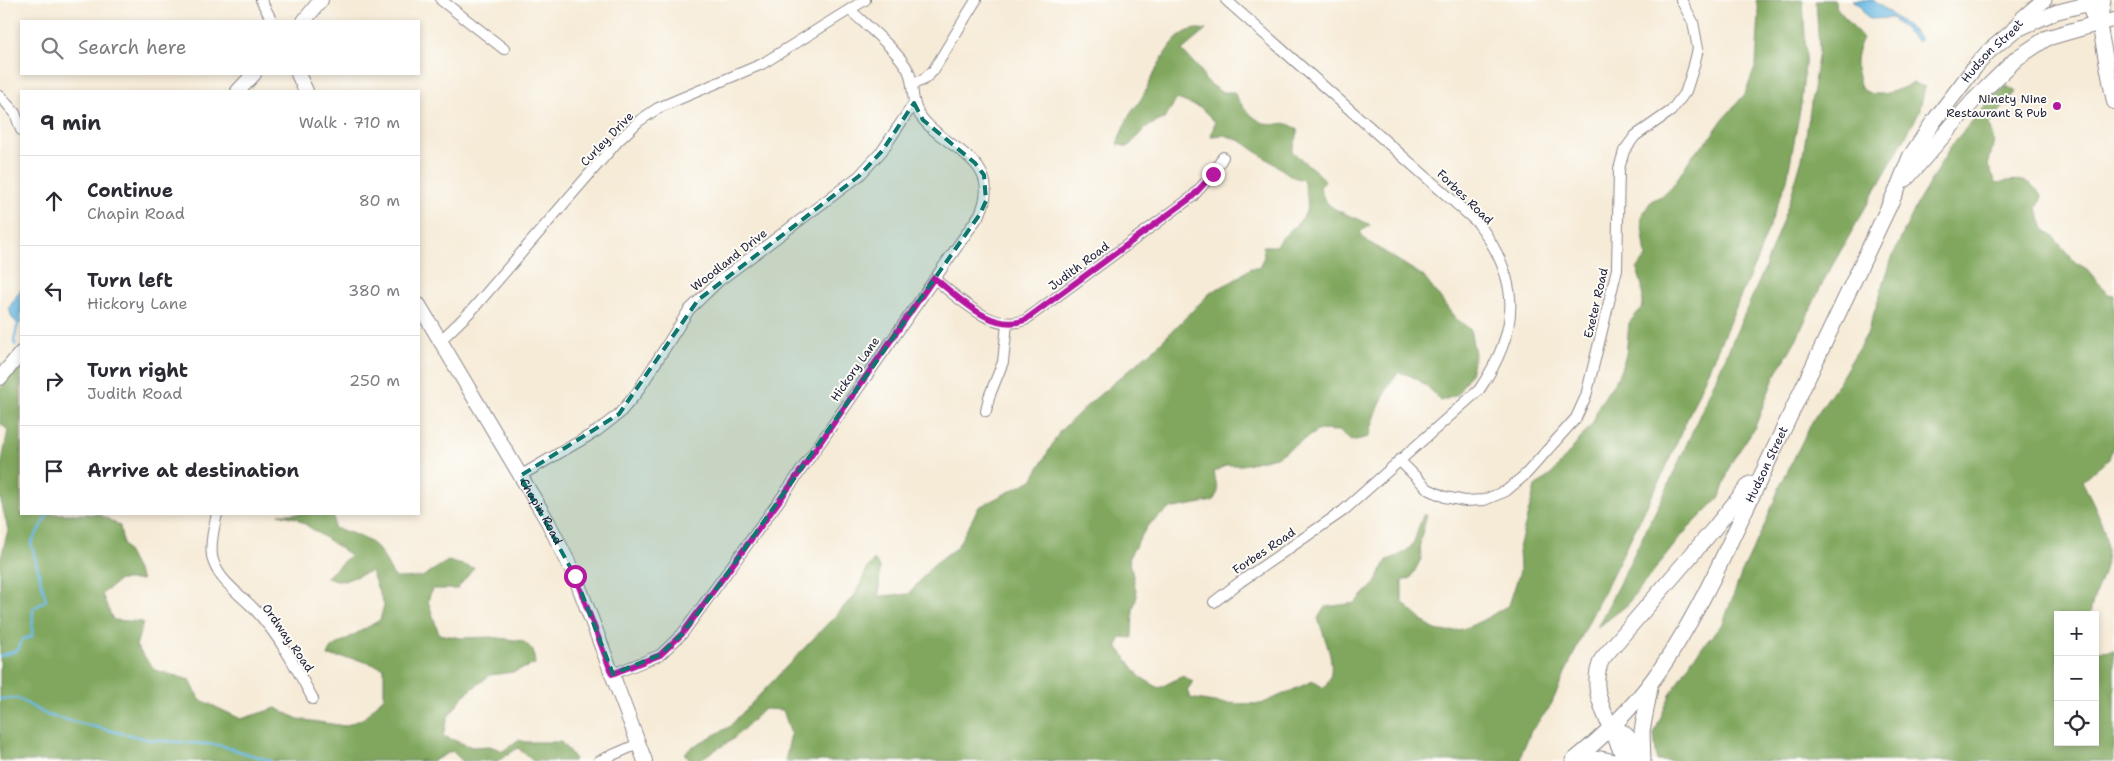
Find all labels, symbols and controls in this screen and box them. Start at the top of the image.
street label: Hudson Street [1958,16,2027,86]
search box [20,20,420,75]
icon: search [38,34,66,62]
text: Search here [78,35,187,60]
place label: Ninety Nine Restaurant & Pub [1946,91,2047,121]
marker: Ninety Nine Restaurant & Pub [2051,100,2063,112]
street label: Curley Drive [577,108,637,170]
text: 9 min [40,109,101,137]
text: Walk · 710 m [299,112,400,133]
route end [1202,163,1225,186]
street label: Forbes Road [1433,166,1497,228]
text: Continue [87,178,173,203]
icon: ahead [40,187,68,215]
text: 80 m [359,190,400,211]
text: Chapin Road [87,203,185,224]
street label: Woodland Drive [688,225,771,295]
street label: Judith Road [1046,238,1113,294]
street label: Exeter Road [1580,266,1612,340]
text: Turn left [87,268,173,293]
icon: left [40,277,68,305]
text: 380 m [348,280,400,301]
text: Hickory Lane [87,293,188,314]
street label: Hickory Lane [827,333,883,404]
text: Turn right [87,358,188,383]
icon: right [40,367,68,395]
text: 250 m [349,370,400,391]
text: Judith Road [87,383,182,404]
street label: Hudson Street [1742,424,1792,506]
icon: arrive [40,457,68,485]
text: Arrive at destination [87,458,299,483]
street label: Chapin Road [516,476,566,548]
street label: Forbes Road [1229,524,1299,578]
route start [564,565,587,588]
street label: Ordway Road [259,601,318,676]
map controls [2054,611,2099,746]
button: + [2054,611,2099,656]
button: − [2054,656,2099,701]
button: locate [2054,701,2099,746]

